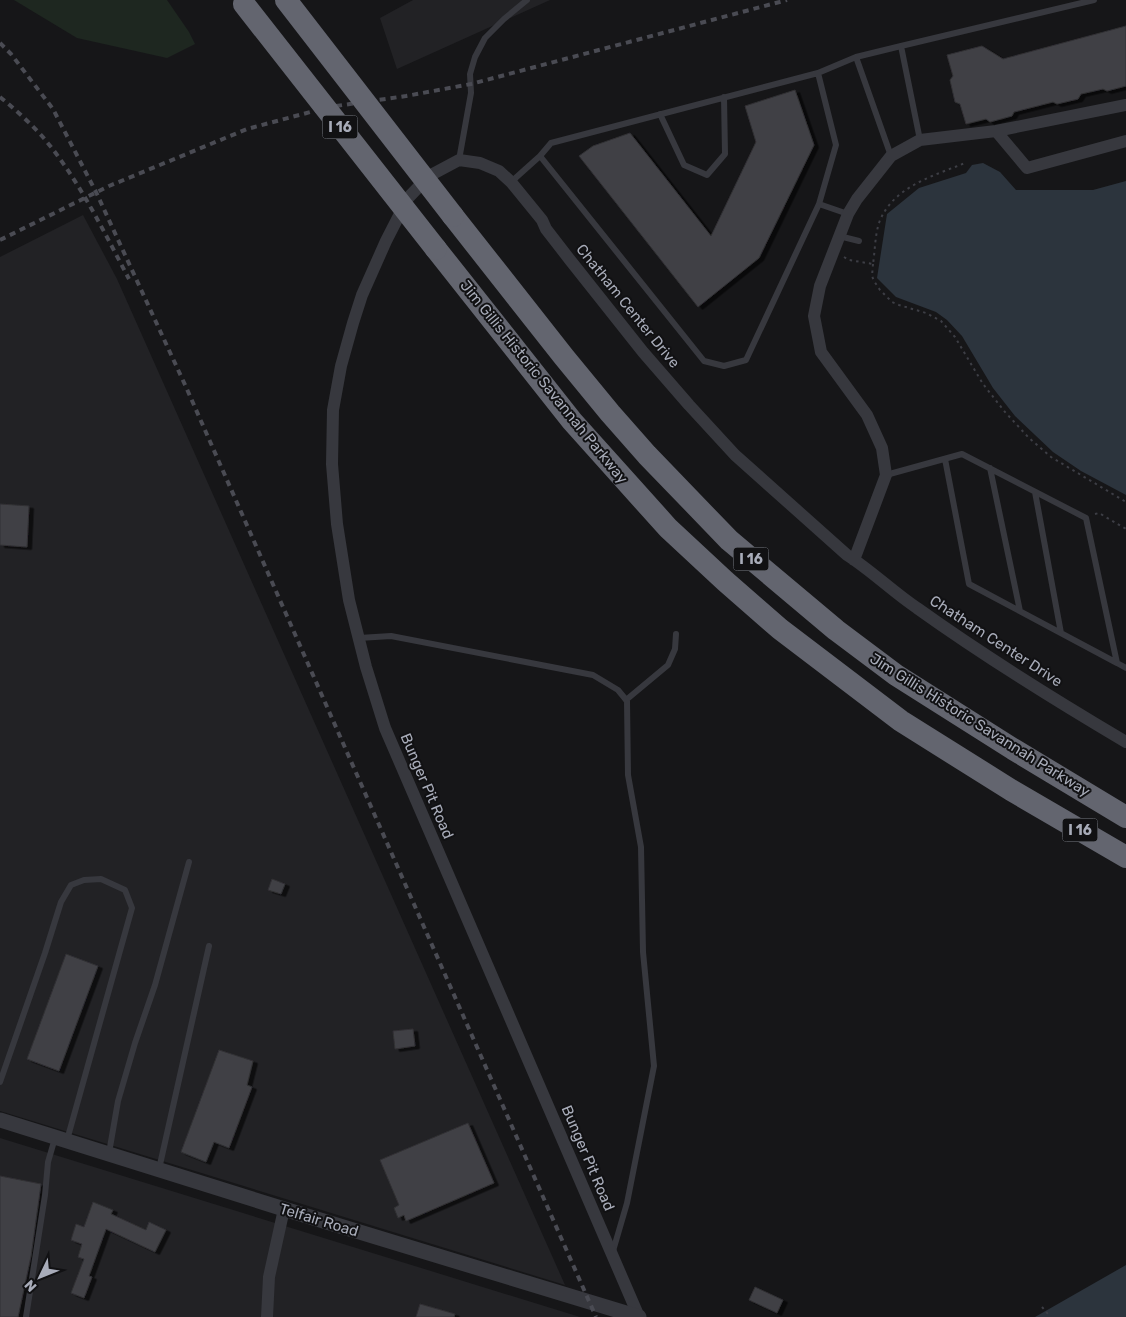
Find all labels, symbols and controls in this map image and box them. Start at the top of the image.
road number: I 16 [322,115,358,138]
street label: Chatham Center Drive [572,240,684,372]
street label: Jim Gillis Historic Savannah Parkway [456,277,632,487]
road number: I 16 [734,548,768,570]
street label: Chatham Center Drive [926,591,1066,691]
street label: Jim Gillis Historic Savannah Parkway [867,649,1093,801]
street label: Bunger Pit Road [397,731,457,841]
road number: I 16 [1062,818,1098,842]
street label: Bunger Pit Road [558,1103,618,1213]
street label: Telfair Road [277,1199,361,1241]
north arrow [15,1252,65,1302]
text: N [21,1276,41,1295]

